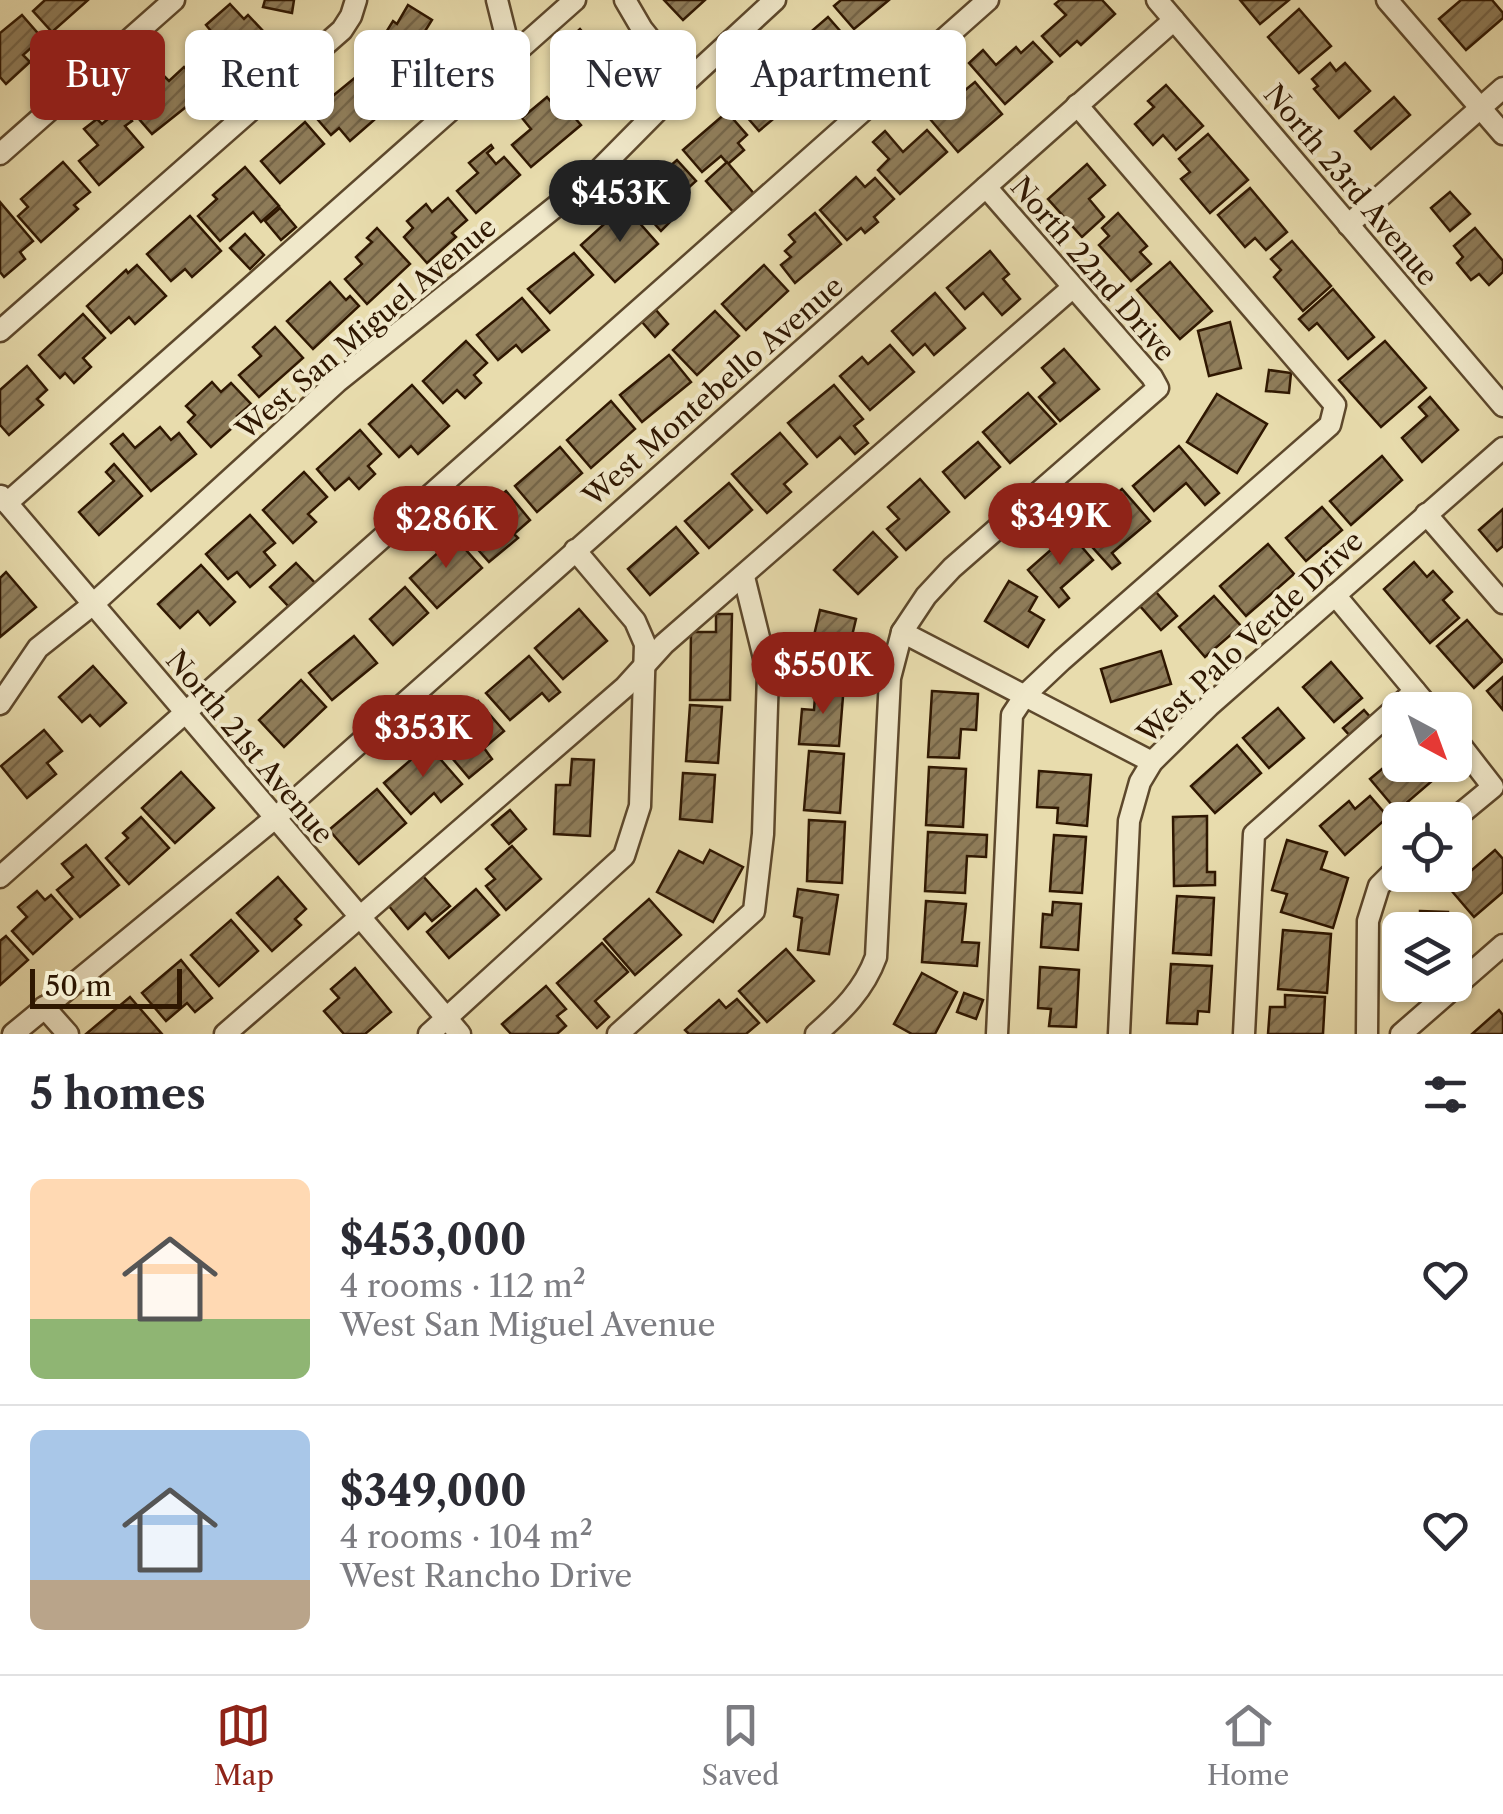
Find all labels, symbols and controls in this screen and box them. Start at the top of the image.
chip: Buy [30,30,165,120]
chip: Rent [185,30,334,120]
chip: Filters [354,30,530,120]
chip: New [550,30,696,120]
chip: Apartment [716,30,966,120]
street label: North 23rd Avenue [1257,78,1445,292]
pin: $453K [550,160,690,245]
street label: North 22nd Drive [1004,170,1182,368]
text: $453K [571,173,669,212]
street label: West San Miguel Avenue [229,209,503,447]
street label: West Montebello Avenue [575,269,850,514]
pin: $349K [990,483,1130,568]
pin: $286K [376,486,516,571]
text: $349K [1010,496,1110,535]
text: $286K [395,499,497,538]
street label: West Palo Verde Drive [1129,524,1370,751]
pin: $550K [753,632,893,717]
street label: North 21st Avenue [159,643,341,851]
text: $550K [773,645,873,684]
north arrow [1382,692,1472,782]
map controls [1382,692,1472,1002]
pin: $353K [353,695,493,780]
text: $353K [374,708,472,747]
button: locate [1382,802,1472,892]
button: layers [1382,912,1472,1002]
scale bar [30,964,182,1008]
text: 50 m [45,969,112,1003]
icon: filters [1418,1067,1473,1122]
text: 5 homes [30,1068,206,1120]
text: $453,000 [340,1214,527,1266]
icon: home [110,1219,230,1339]
icon: heart [1418,1252,1473,1307]
text: 4 rooms · 112 m² [340,1266,586,1305]
text: West San Miguel Avenue [340,1305,715,1344]
text: $349,000 [340,1465,527,1517]
icon: home [110,1470,230,1590]
icon: heart [1418,1503,1473,1558]
text: 4 rooms · 104 m² [340,1517,593,1556]
text: West Rancho Drive [340,1556,632,1595]
tab: Map [214,1698,274,1792]
tab: Saved [702,1698,779,1792]
tab: Home [1207,1698,1289,1792]

